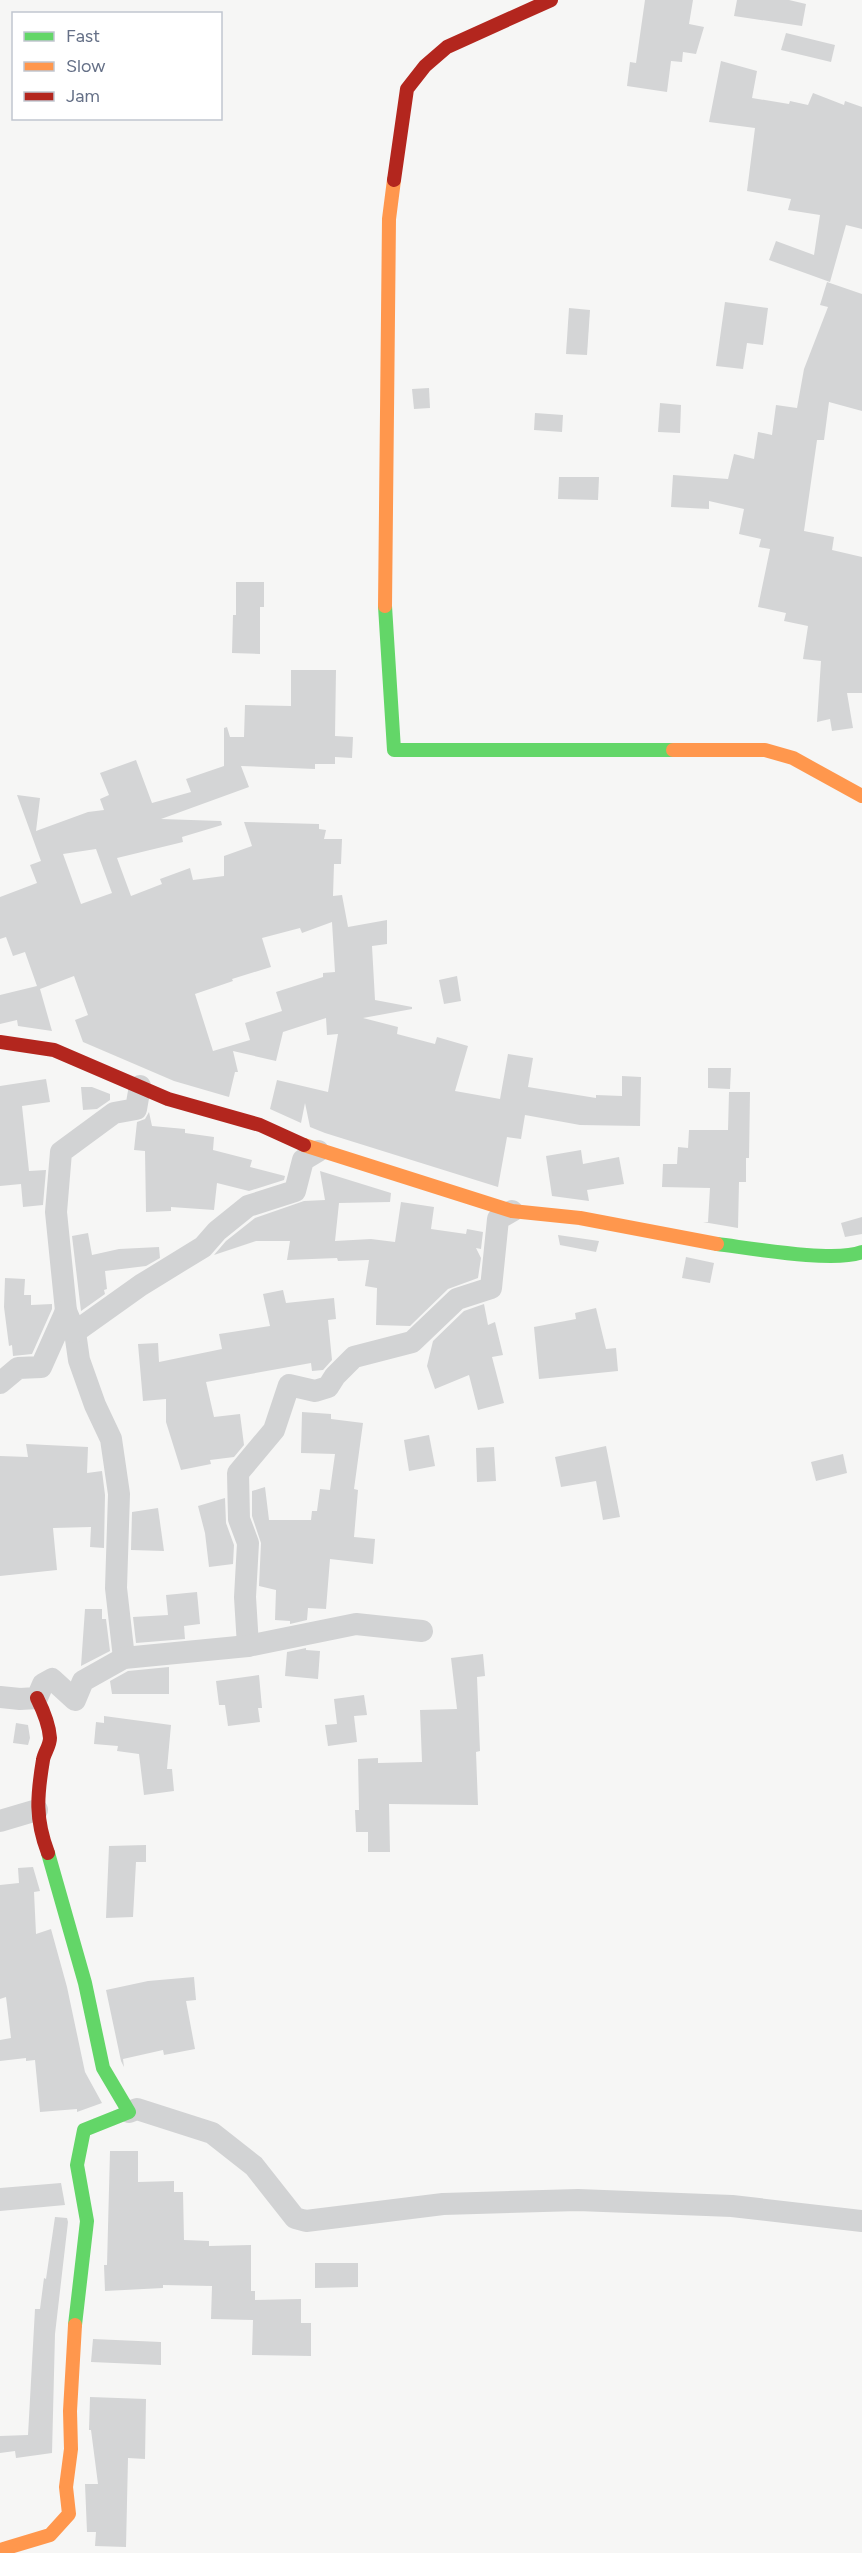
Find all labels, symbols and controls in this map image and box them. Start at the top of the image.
legend [12,12,222,120]
text: Fast [66,25,100,47]
text: Slow [66,55,105,77]
text: Jam [66,85,100,107]

